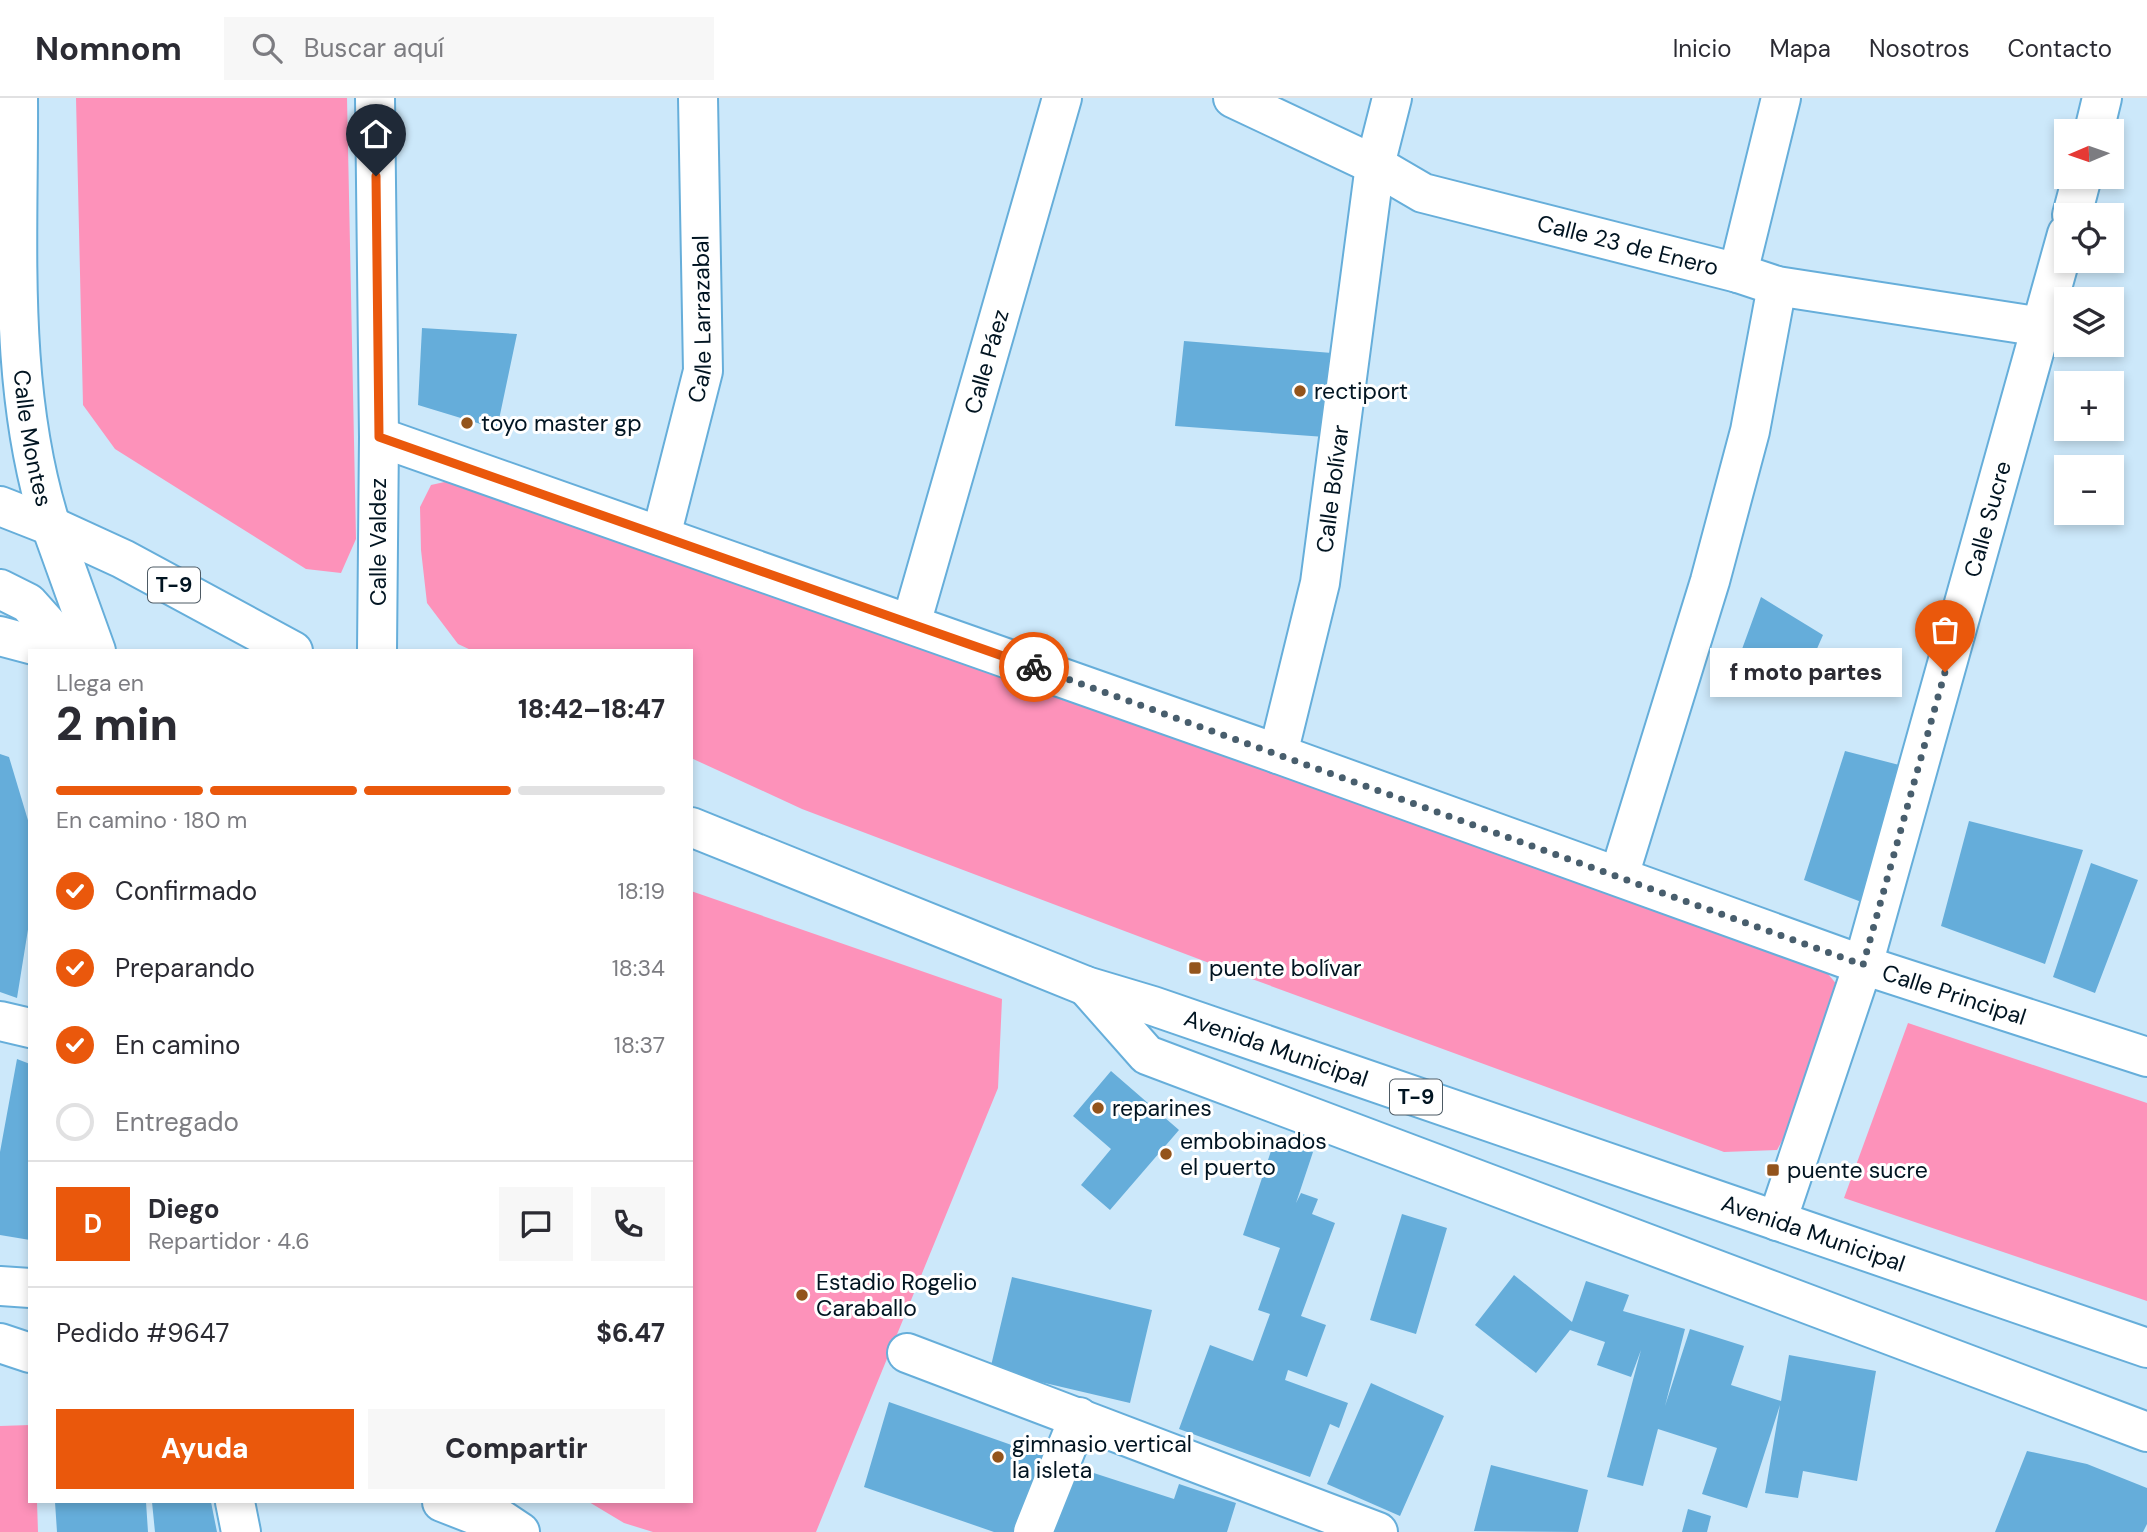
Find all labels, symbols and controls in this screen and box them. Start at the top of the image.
search box [224,17,714,80]
text: Nomnom [35,27,182,70]
icon: search [248,29,286,67]
text: Buscar aquí [304,31,444,65]
text: Inicio [1673,33,1732,64]
text: Mapa [1770,33,1831,64]
text: Nosotros [1869,33,1970,64]
text: Contacto [2008,33,2112,64]
pin [346,104,406,176]
icon: home [357,115,395,153]
north arrow [2054,119,2124,189]
map controls [2054,119,2124,525]
button: locate [2054,203,2124,273]
street label: Calle 23 de Enero [1534,208,1722,282]
street label: Calle Larrazabal [681,235,718,406]
button: layers [2054,287,2124,357]
street label: Calle Páez [957,306,1016,417]
street label: Calle Montes [7,369,59,510]
button: + [2054,371,2124,441]
place label: rectiport [1314,376,1408,406]
marker: rectiport [1292,383,1308,399]
place label: toyo master gp [481,408,642,438]
marker: toyo master gp [459,415,475,431]
street label: Calle Bolívar [1309,423,1356,555]
button: − [2054,455,2124,525]
street label: Calle Sucre [1957,458,2018,581]
street label: Calle Valdez [363,478,393,606]
road number: T-9 [148,568,200,602]
pin [1915,600,1975,672]
icon: bag [1926,611,1964,649]
courier [999,632,1069,702]
icon: bike [1015,648,1053,686]
callout: f moto partes [1710,648,1903,696]
text: f moto partes [1730,657,1882,687]
text: Llega en [56,668,144,698]
text: 18:42–18:47 [518,692,665,726]
text: 2 min [56,694,178,754]
text: En camino · 180 m [56,805,247,835]
icon: check [56,872,94,910]
text: Confirmado [115,874,257,908]
text: 18:19 [618,876,665,906]
icon: check [56,949,94,987]
text: Preparando [115,951,255,985]
text: 18:34 [612,953,665,983]
place label: puente bolívar [1209,953,1362,983]
street label: Calle Principal [1878,957,2030,1032]
marker: puente bolívar [1187,960,1203,976]
street label: Avenida Municipal [1180,1003,1372,1094]
icon: check [56,1026,94,1064]
text: En camino [115,1028,240,1062]
text: 18:37 [614,1030,665,1060]
road number: T-9 [1390,1080,1442,1114]
place label: reparines [1112,1093,1212,1123]
marker: reparines [1090,1100,1106,1116]
text: Entregado [115,1105,239,1139]
place label: embobinados el puerto [1180,1126,1327,1182]
marker: embobinados el puerto [1158,1146,1174,1162]
place label: puente sucre [1787,1155,1928,1185]
marker: puente sucre [1765,1162,1781,1178]
button: chat [499,1187,573,1261]
button: phone [591,1187,665,1261]
street label: Avenida Municipal [1717,1188,1909,1279]
text: Diego [148,1192,220,1226]
text: D [84,1207,102,1241]
text: Repartidor · 4.6 [148,1226,310,1256]
place label: Estadio Rogelio Caraballo [816,1267,977,1323]
marker: Estadio Rogelio Caraballo [794,1287,810,1303]
text: Pedido #9647 [56,1316,230,1350]
text: $6.47 [596,1316,665,1350]
button: Ayuda [56,1409,354,1489]
button: Compartir [368,1409,665,1489]
place label: gimnasio vertical la isleta [1012,1429,1192,1485]
marker: gimnasio vertical la isleta [990,1449,1006,1465]

